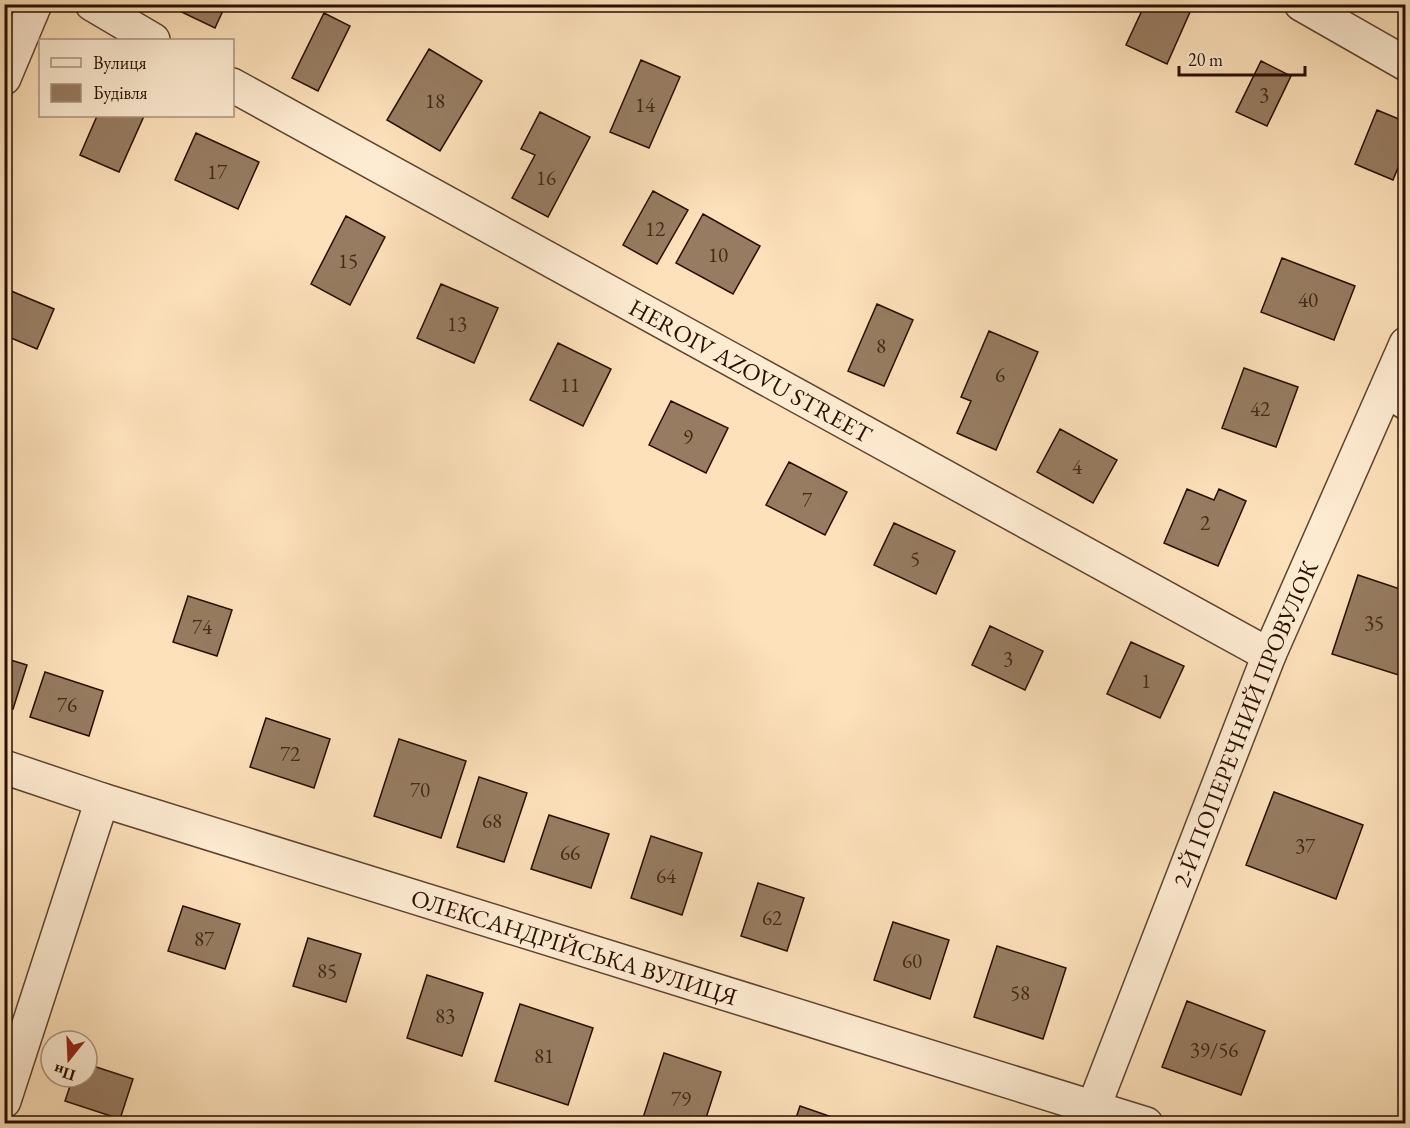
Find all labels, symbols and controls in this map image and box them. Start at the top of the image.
legend [39,39,234,117]
scale bar [1179,39,1305,77]
text: 20 m [1188,48,1223,71]
text: Вулиця [93,51,146,74]
text: Будівля [93,81,148,104]
house number: 3 [1259,81,1269,108]
house number: 18 [425,87,445,114]
house number: 14 [635,91,656,118]
house number: 17 [207,158,228,185]
house number: 16 [536,164,556,191]
house number: 12 [645,215,665,242]
house number: 10 [708,241,728,268]
house number: 15 [338,247,358,274]
house number: 40 [1298,286,1318,313]
street label: HEROIV AZOVU STREET [624,291,878,450]
house number: 13 [447,310,467,337]
house number: 8 [876,332,886,359]
house number: 6 [995,361,1005,388]
house number: 11 [560,371,580,398]
house number: 42 [1250,395,1270,422]
house number: 9 [683,423,693,450]
house number: 4 [1072,453,1083,480]
house number: 7 [802,486,813,513]
house number: 2 [1200,509,1210,536]
house number: 5 [910,545,920,572]
street label: 2-Й ПОПЕРЕЧНИЙ ПРОВУЛОК [1165,555,1324,891]
house number: 35 [1364,609,1384,636]
house number: 74 [192,613,213,640]
house number: 3 [1003,645,1013,672]
house number: 1 [1141,667,1151,694]
house number: 76 [57,691,77,718]
house number: 72 [280,740,300,767]
house number: 70 [410,776,430,803]
house number: 68 [482,807,502,834]
house number: 37 [1295,832,1316,859]
house number: 66 [560,839,580,866]
house number: 64 [656,862,677,889]
street label: ОЛЕКСАНДРІЙСЬКА ВУЛИЦЯ [407,881,741,1012]
house number: 62 [762,904,782,931]
house number: 87 [194,925,215,952]
house number: 60 [902,947,922,974]
house number: 85 [317,957,337,984]
house number: 58 [1010,979,1030,1006]
house number: 83 [435,1002,455,1029]
north arrow [39,1029,99,1089]
house number: 39/56 [1190,1036,1238,1063]
house number: 81 [534,1042,554,1069]
text: Пн [51,1059,78,1086]
house number: 79 [671,1085,691,1112]

